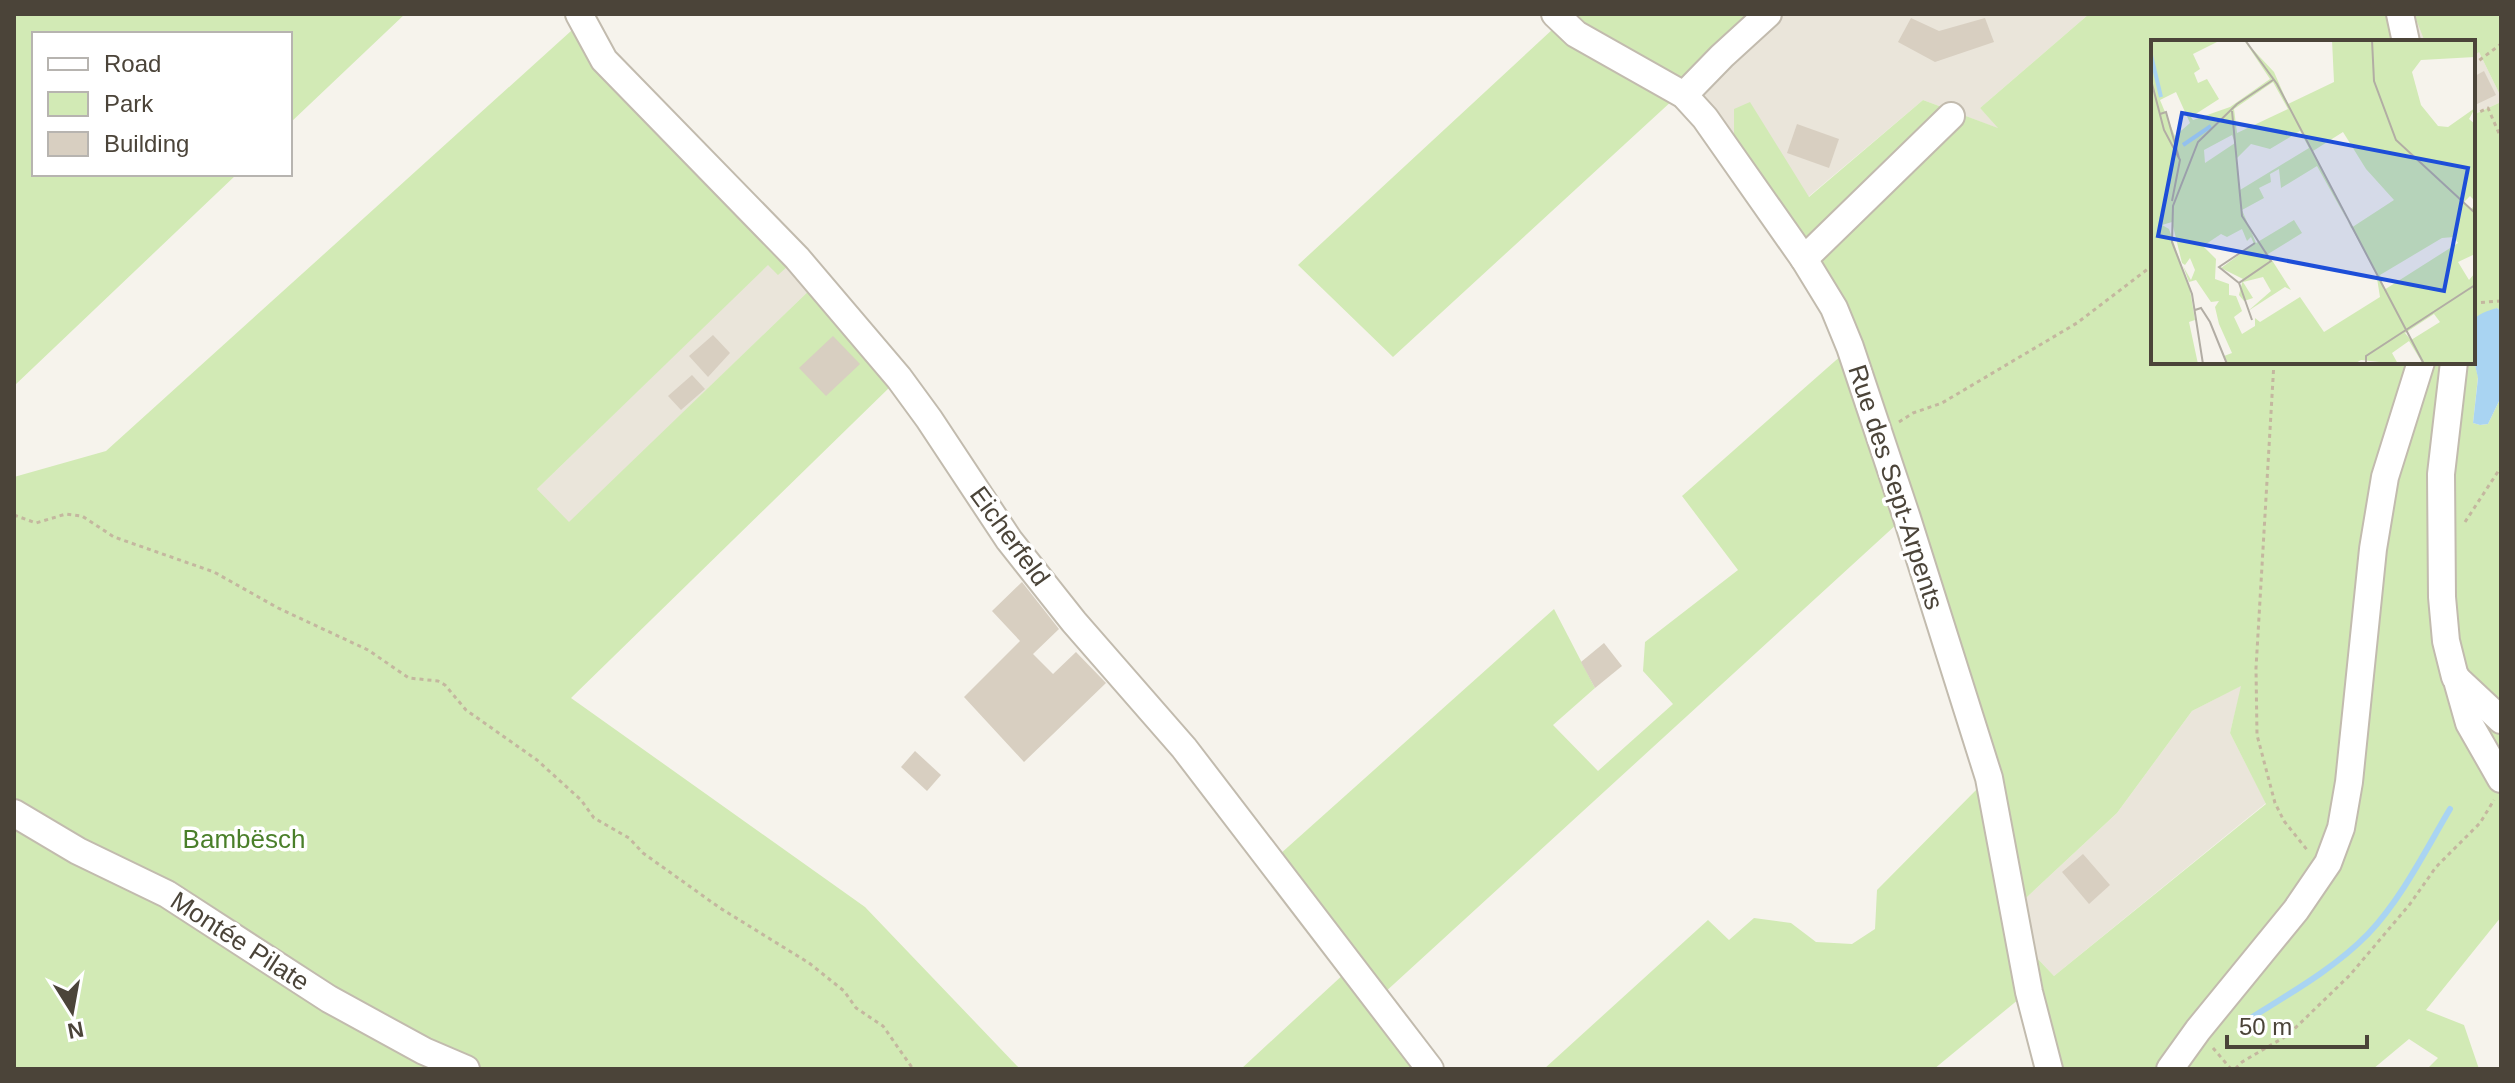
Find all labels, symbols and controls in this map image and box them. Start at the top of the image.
legend [32,32,292,176]
inset map [2151,40,2475,364]
text: Road [104,50,161,77]
text: Park [104,90,154,117]
text: Building [104,130,189,157]
street label: Rue des Sept-Arpents [1842,361,1950,613]
street label: Eicherfeld [964,480,1056,592]
park label: Bambësch [183,824,305,854]
street label: Montée Pilate [165,885,315,997]
north arrow [32,971,112,1051]
scale bar [2227,999,2367,1049]
text: 50 m [2239,1013,2292,1040]
text: N [66,1016,86,1044]

